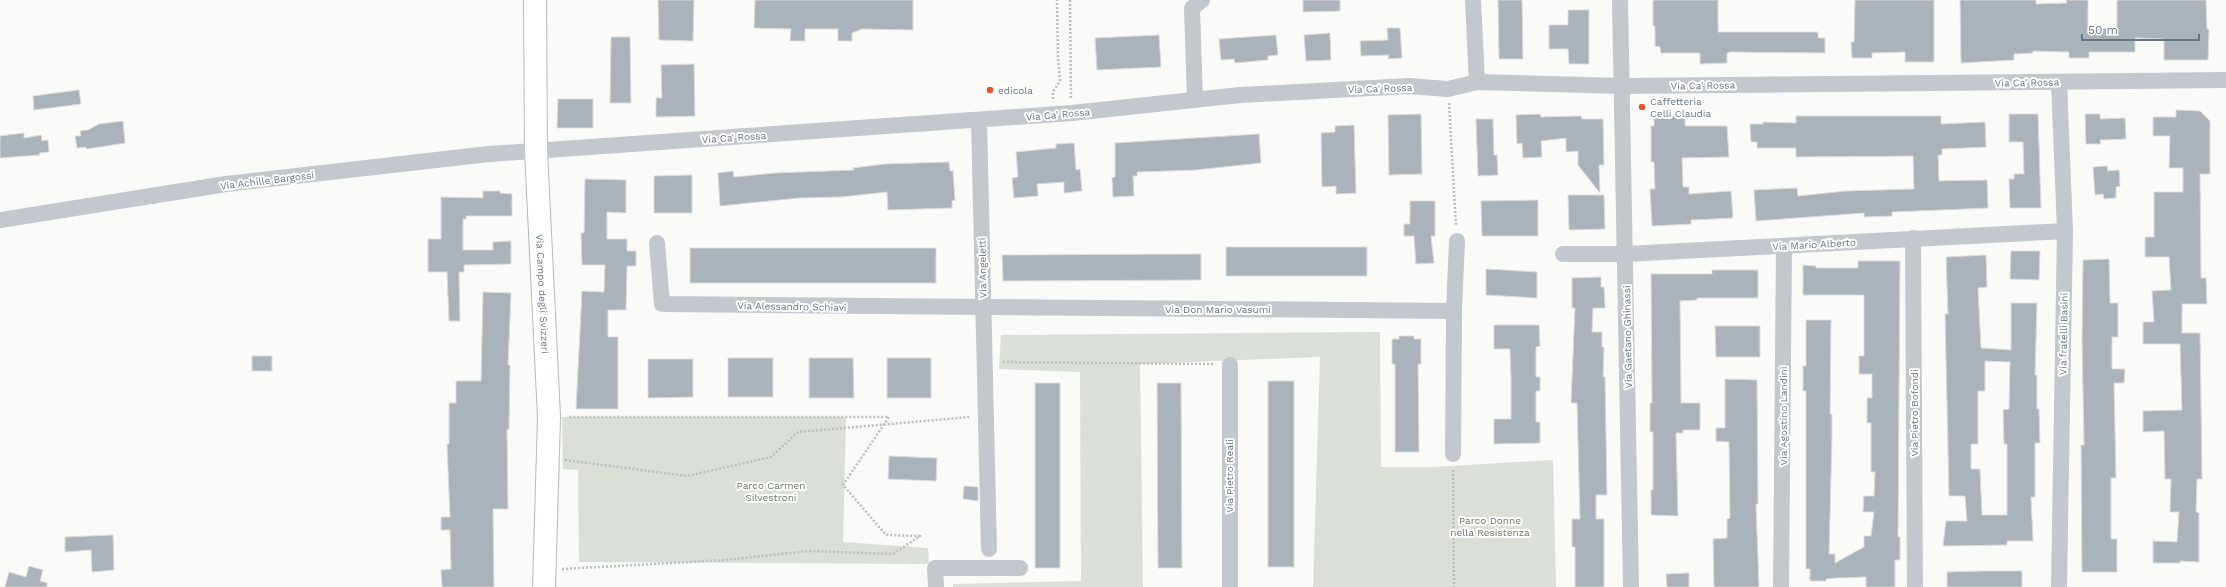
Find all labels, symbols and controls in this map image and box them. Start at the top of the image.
scale bar [2082,16,2199,42]
text: 50 m [2088,23,2118,37]
street label: Via Ca' Rossa [1995,76,2060,89]
street label: Via Ca' Rossa [1671,79,1736,92]
street label: Via Ca' Rossa [1348,82,1413,95]
marker: edicola [985,85,995,95]
place label: edicola [998,85,1033,96]
place label: Caffetteria Celli Claudia [1650,96,1712,119]
marker: Caffetteria Celli Claudia [1637,102,1647,112]
street label: Via Ca' Rossa [1025,106,1091,123]
street label: Via Ca' Rossa [701,130,767,145]
street label: Via Achille Bargossi [220,169,315,192]
street label: Via Campo degli Svizzeri [534,234,551,354]
street label: Via Mario Alberto [1772,237,1856,252]
street label: Via Angeletti [976,238,989,298]
street label: Via Gaetano Ghinassi [1621,285,1634,389]
street label: Via fratelli Basini [2057,293,2070,375]
street label: Via Alessandro Schiavi [737,300,847,313]
street label: Via Don Mario Vasumi [1165,304,1271,315]
street label: Via Agostino Landini [1778,367,1789,465]
street label: Via Pietro Bofondi [1909,369,1920,457]
street label: Via Pietro Reali [1224,439,1235,513]
park label: Parco Carmen Silvestroni [737,480,805,503]
park label: Parco Donne nella Resistenza [1450,515,1530,538]

